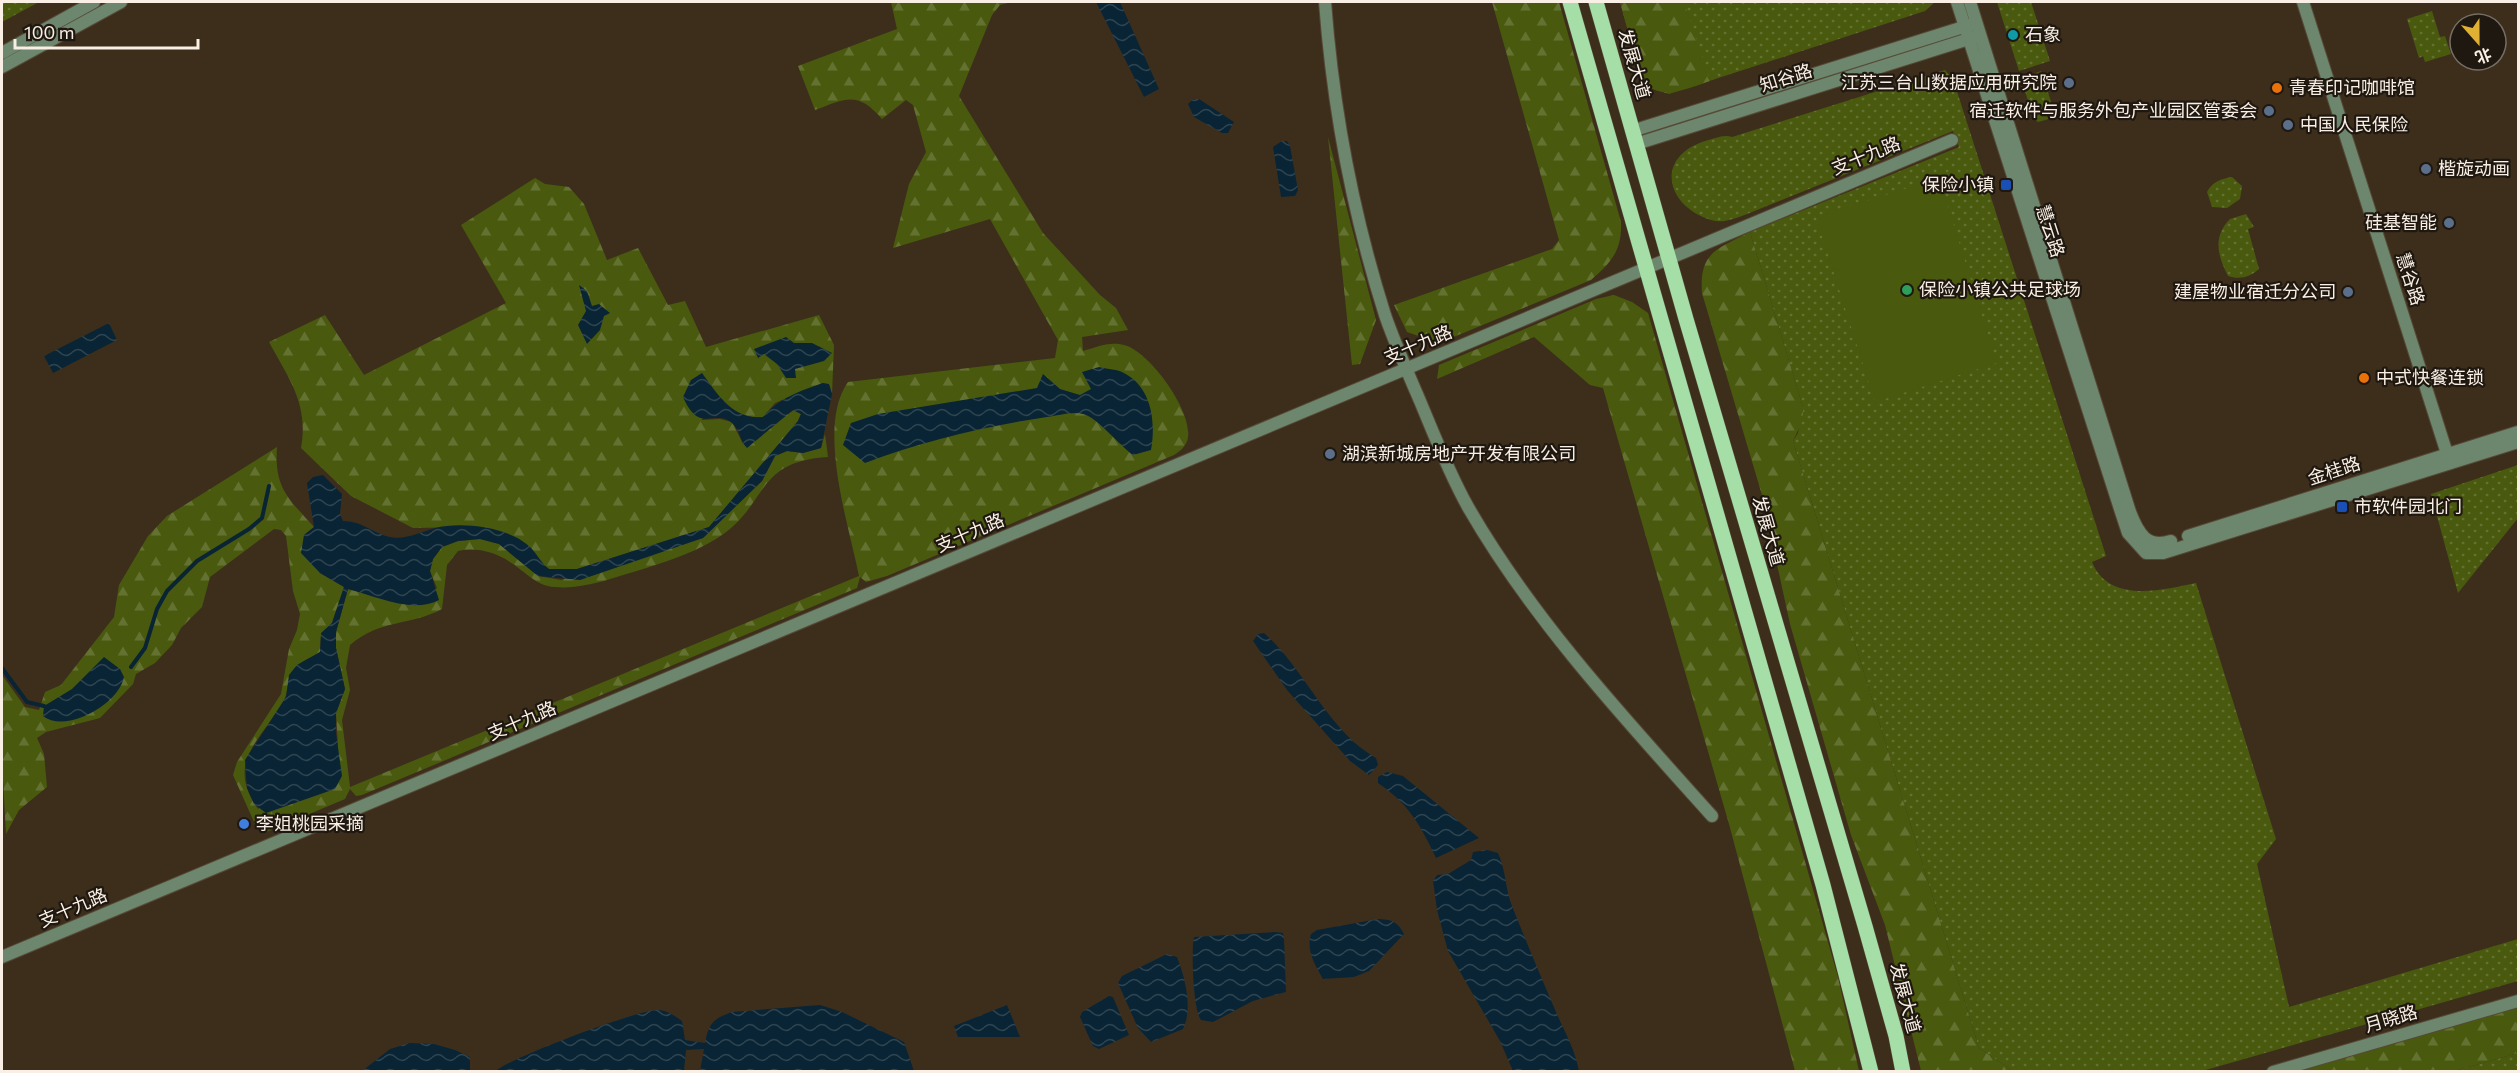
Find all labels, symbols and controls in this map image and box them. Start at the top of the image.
scale bar [15,12,198,50]
north arrow [2448,12,2508,72]
text: 100 m [24,21,74,43]
place label: 石象 [2025,23,2061,45]
street label: 发展大道 [1614,26,1655,101]
marker: 石象 [2006,28,2020,42]
text: 北 [2473,45,2494,68]
street label: 知谷路 [1757,59,1815,95]
place label: 江苏三台山数据应用研究院 [1841,71,2057,93]
marker: 江苏三台山数据应用研究院 [2062,76,2076,90]
place label: 青春印记咖啡馆 [2289,76,2415,98]
marker: 青春印记咖啡馆 [2270,81,2284,95]
place label: 宿迁软件与服务外包产业园区管委会 [1969,99,2257,121]
marker: 宿迁软件与服务外包产业园区管委会 [2262,104,2276,118]
place label: 中国人民保险 [2300,113,2408,135]
marker: 中国人民保险 [2281,118,2295,132]
street label: 支十九路 [1828,131,1903,179]
place label: 楷旋动画 [2438,157,2510,179]
marker: 楷旋动画 [2419,162,2433,176]
place label: 保险小镇 [1922,173,1994,195]
marker: 保险小镇 [1999,178,2013,192]
street label: 慧云路 [2032,202,2070,260]
place label: 硅基智能 [2365,211,2437,233]
marker: 硅基智能 [2442,216,2456,230]
street label: 慧谷路 [2392,250,2430,308]
place label: 保险小镇公共足球场 [1919,278,2081,300]
place label: 建屋物业宿迁分公司 [2174,280,2336,302]
marker: 保险小镇公共足球场 [1900,283,1914,297]
marker: 建屋物业宿迁分公司 [2341,285,2355,299]
street label: 支十九路 [1380,320,1455,368]
place label: 中式快餐连锁 [2376,366,2484,388]
marker: 中式快餐连锁 [2357,371,2371,385]
place label: 湖滨新城房地产开发有限公司 [1342,442,1576,464]
marker: 湖滨新城房地产开发有限公司 [1323,447,1337,461]
street label: 金桂路 [2305,451,2363,489]
street label: 发展大道 [1748,493,1789,568]
place label: 市软件园北门 [2354,495,2462,517]
marker: 市软件园北门 [2335,500,2349,514]
street label: 支十九路 [932,508,1007,556]
street label: 支十九路 [484,696,559,744]
place label: 李姐桃园采摘 [256,812,364,834]
marker: 李姐桃园采摘 [237,817,251,831]
street label: 支十九路 [35,883,110,931]
street label: 发展大道 [1886,960,1926,1035]
street label: 月晓路 [2362,1000,2420,1036]

